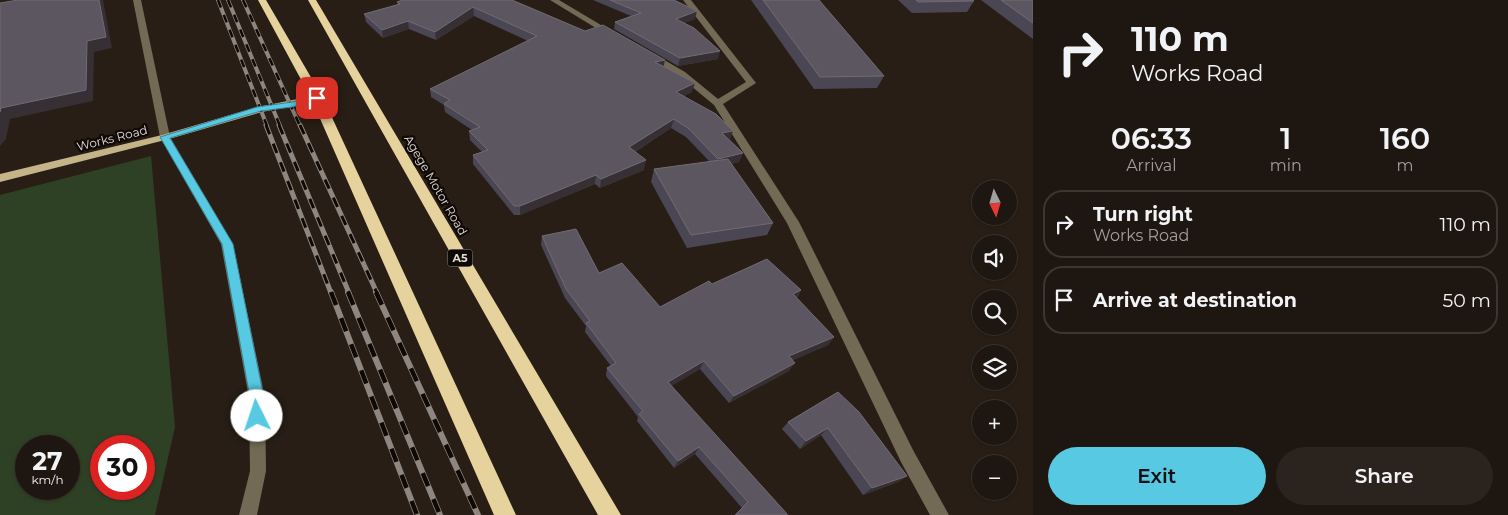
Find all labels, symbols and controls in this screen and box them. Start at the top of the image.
text: 110 m [1131,17,1229,60]
icon: right [1048,20,1113,85]
text: Works Road [1131,60,1264,87]
pin [296,77,338,119]
icon: arrive [303,84,331,112]
text: 06:33 [1111,120,1192,157]
text: 1 [1280,120,1292,157]
text: 160 [1380,120,1430,157]
street label: Works Road [75,122,149,154]
street label: Agege Motor Road [401,132,471,238]
text: Arrival [1126,156,1177,175]
text: min [1270,156,1302,175]
text: m [1396,156,1413,175]
north arrow [972,180,1018,225]
map controls [972,180,1017,500]
text: Turn right [1093,203,1193,226]
icon: right [1050,210,1078,238]
text: 110 m [1440,213,1491,236]
text: Works Road [1093,226,1189,245]
button: sound [972,235,1017,280]
road number: A5 [448,250,472,266]
icon: arrive [1050,286,1078,314]
text: Arrive at destination [1093,289,1297,312]
text: 50 m [1443,289,1491,312]
button: search [972,290,1017,335]
button: layers [972,345,1017,390]
position arrow [230,389,282,441]
button: + [972,400,1017,445]
speed limit sign: 30 [90,435,155,500]
text: 27 [32,446,63,476]
button: Exit [1048,447,1266,505]
button: Share [1276,447,1493,505]
button: − [972,455,1017,500]
text: km/h [31,472,64,487]

